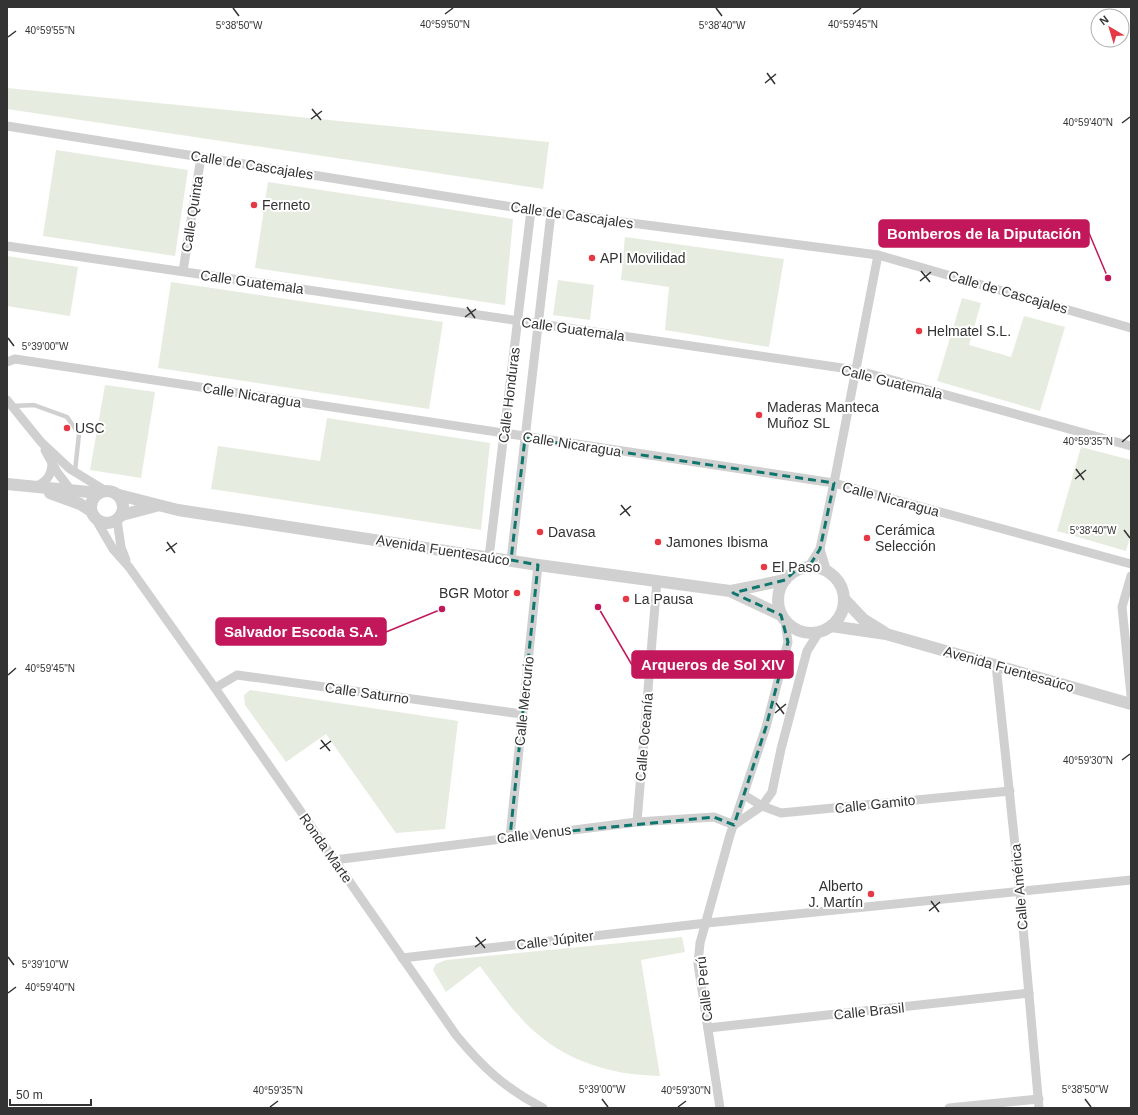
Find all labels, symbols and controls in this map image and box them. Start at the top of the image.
north arrow [1090,8,1130,48]
text: N [1097,13,1111,27]
text: 40°59'50"N [420,19,470,30]
text: 40°59'45"N [828,19,878,30]
text: 5°38'50"W [216,20,263,31]
text: 5°38'40"W [699,20,746,31]
text: 40°59'55"N [25,25,75,36]
text: 40°59'40"N [1063,117,1113,128]
street label: Calle de Cascajales [190,147,314,183]
street label: Calle Quinta [178,174,206,253]
place label: Ferneto [262,197,310,213]
street label: Calle de Cascajales [510,198,634,232]
marker: Ferneto [249,200,259,210]
callout: Bomberos de la Diputación [879,220,1089,247]
text: Bomberos de la Diputación [887,225,1081,242]
place label: API Movilidad [600,250,686,266]
marker: API Movilidad [587,253,597,263]
street label: Calle Guatemala [199,267,305,297]
street label: Calle de Cascajales [946,267,1070,317]
street label: Calle Guatemala [520,314,626,344]
place label: Helmatel S.L. [927,323,1011,339]
marker: Helmatel S.L. [914,326,924,336]
text: 5°39'00"W [22,341,69,352]
street label: Calle Honduras [495,346,523,444]
street label: Calle Guatemala [839,362,945,402]
street label: Calle Nicaragua [202,379,303,411]
place label: Maderas Manteca Muñoz SL [767,399,879,431]
marker: Maderas Manteca Muñoz SL [754,410,764,420]
place label: USC [75,420,105,436]
marker: USC [62,423,72,433]
street label: Calle Nicaragua [522,428,623,460]
text: 40°59'35"N [1063,436,1113,447]
street label: Calle Nicaragua [841,478,941,520]
place label: Cerámica Selección [875,522,936,554]
place label: Davasa [548,524,596,540]
text: 5°38'40"W [1070,525,1117,536]
marker: Davasa [535,527,545,537]
street label: Avenida Fuentesaúco [375,532,511,569]
marker: Cerámica Selección [862,533,872,543]
place label: Jamones Ibisma [666,534,768,550]
marker: Jamones Ibisma [653,537,663,547]
place label: El Paso [772,559,820,575]
marker: El Paso [759,562,769,572]
place label: BGR Motor [439,585,509,601]
marker: BGR Motor [512,588,522,598]
place label: La Pausa [634,591,693,607]
marker: La Pausa [621,594,631,604]
callout: Salvador Escoda S.A. [216,618,386,645]
text: Salvador Escoda S.A. [224,623,378,640]
street label: Avenida Fuentesaúco [942,643,1076,695]
callout: Arqueros de Sol XIV [632,651,793,678]
street label: Calle Mercurio [511,655,537,747]
text: Arqueros de Sol XIV [641,656,785,673]
text: 40°59'45"N [25,663,75,674]
street label: Calle Saturno [324,679,410,707]
street label: Calle Oceanía [632,692,656,782]
text: 40°59'30"N [1063,755,1113,766]
street label: Calle Gamito [834,792,916,816]
street label: Ronda Marte [296,810,356,886]
street label: Calle Venus [496,822,572,846]
street label: Calle América [1007,843,1031,931]
place label: Alberto J. Martín [809,878,863,910]
marker: Alberto J. Martín [866,889,876,899]
street label: Calle Júpiter [515,927,595,953]
street label: Calle Perú [693,956,715,1022]
text: 5°39'10"W [22,959,69,970]
text: 40°59'40"N [25,982,75,993]
street label: Calle Brasil [833,999,905,1023]
scale bar [10,1081,91,1107]
text: 5°39'00"W [579,1084,626,1095]
text: 5°38'50"W [1062,1084,1109,1095]
text: 40°59'35"N [253,1085,303,1096]
text: 40°59'30"N [661,1085,711,1096]
text: 50 m [16,1088,43,1102]

